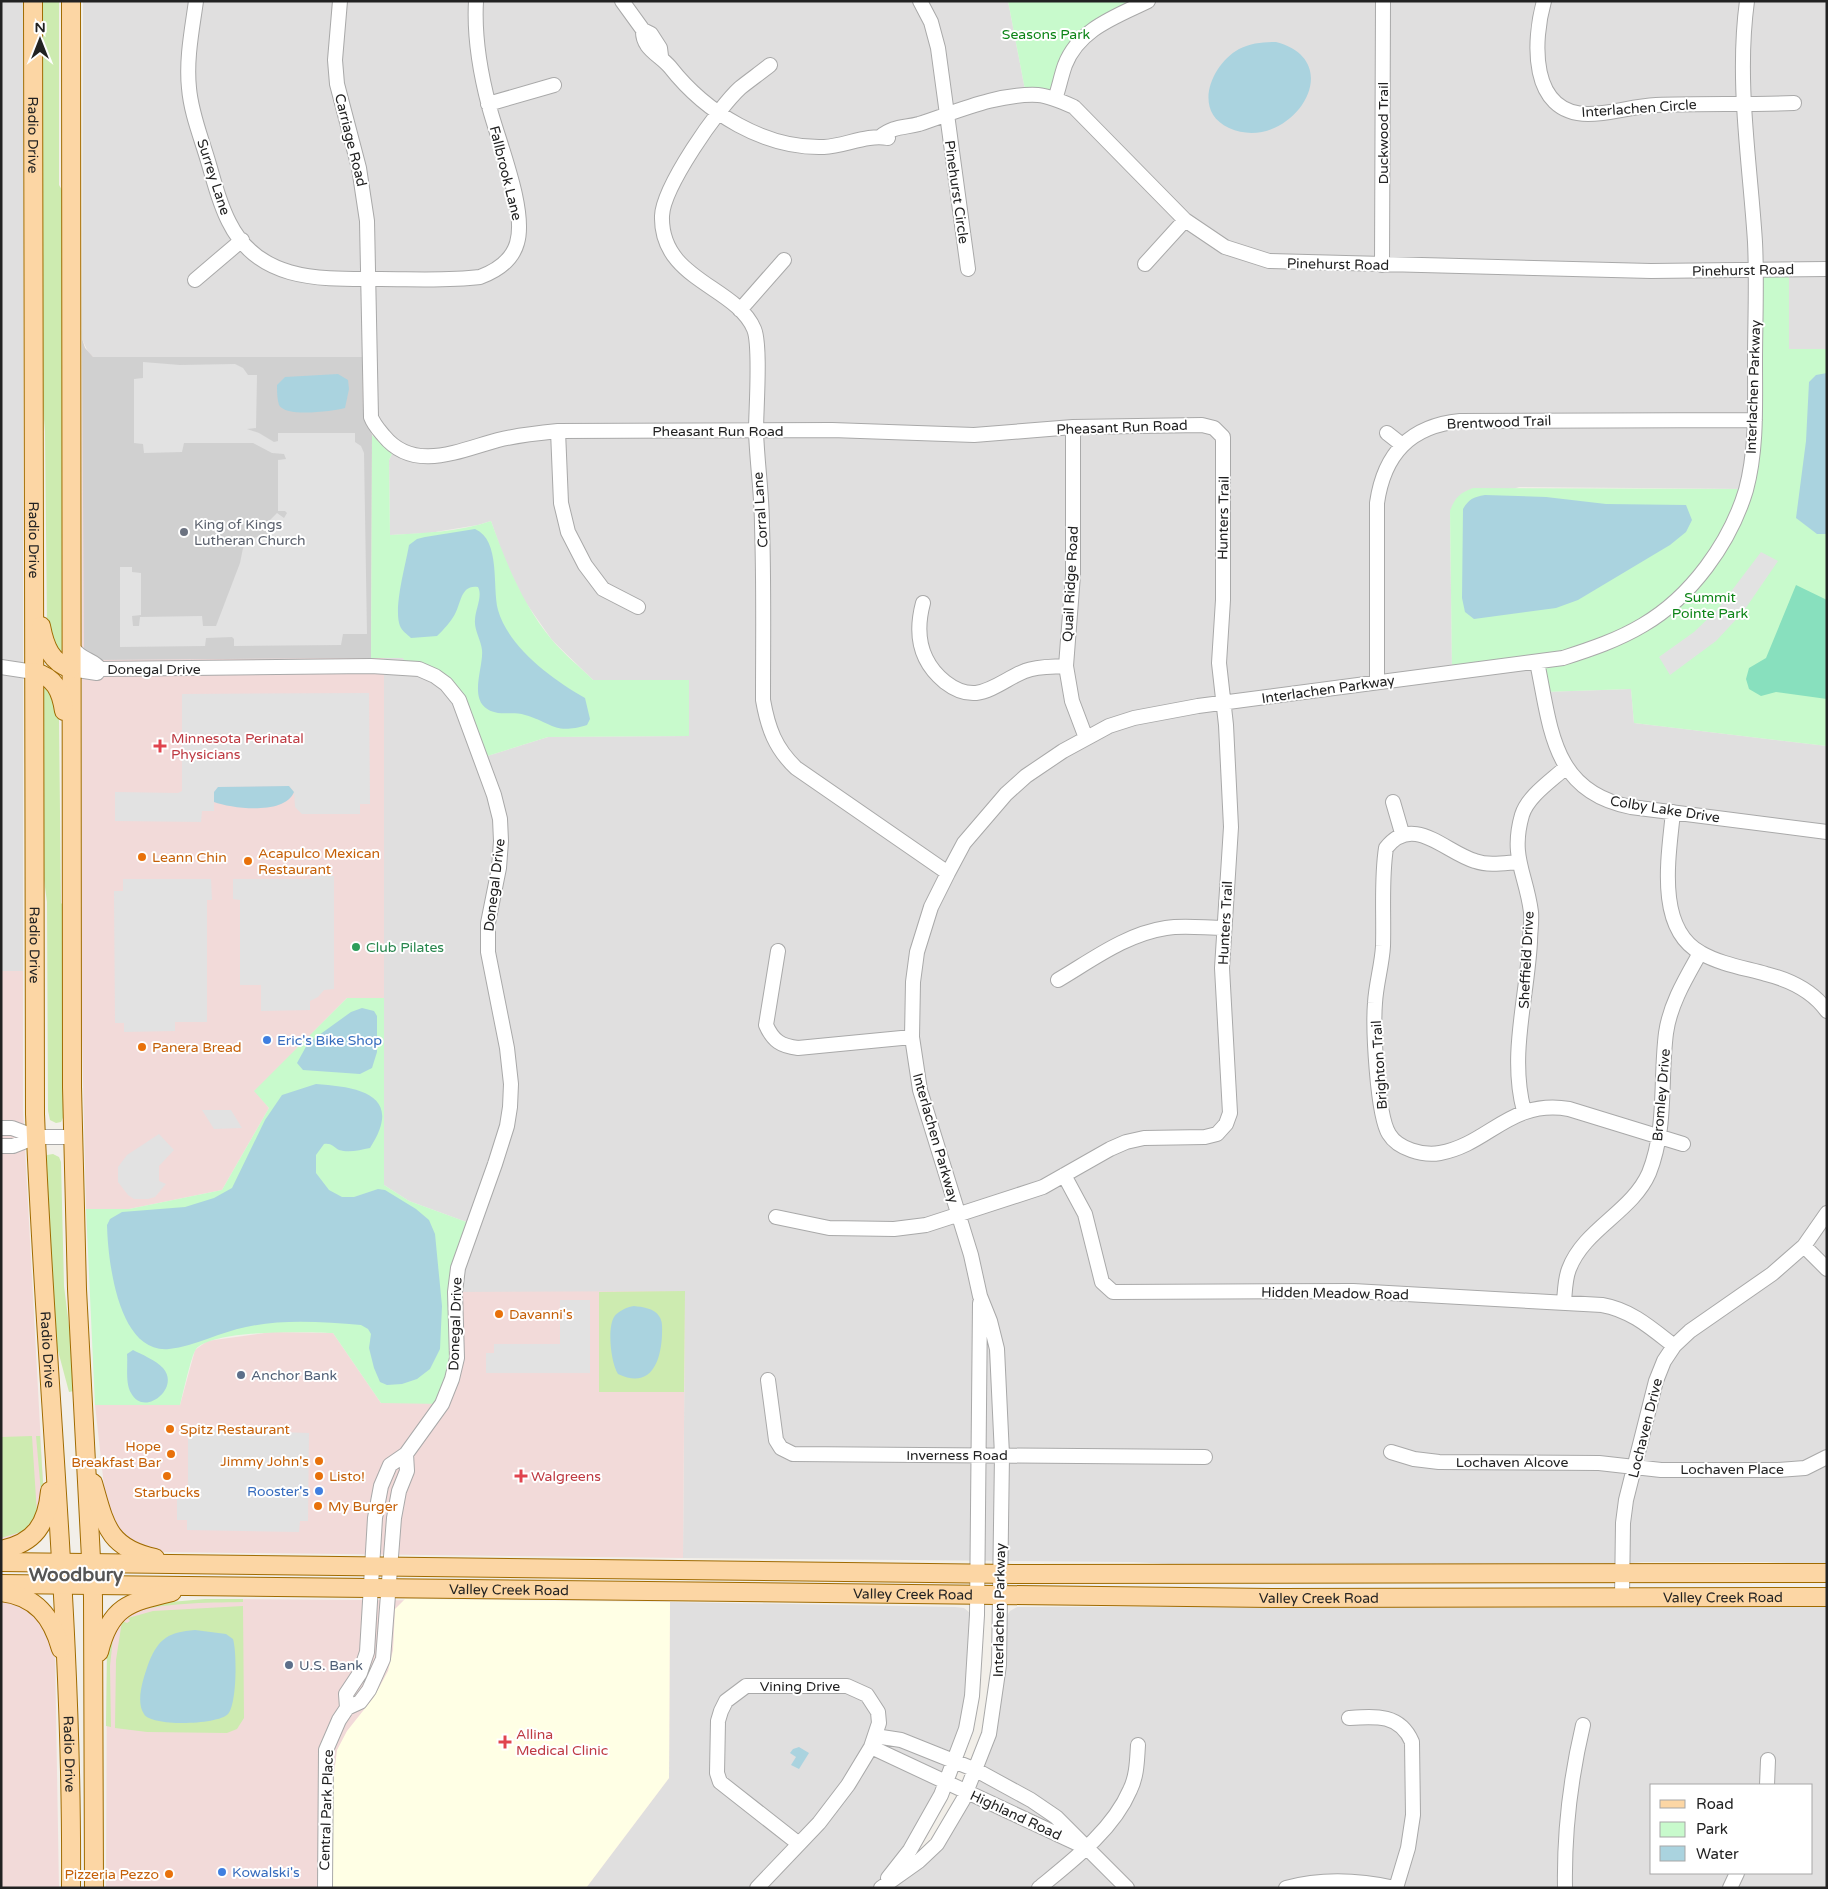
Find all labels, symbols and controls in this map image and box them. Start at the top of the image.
north arrow [15,15,65,65]
text: N [34,19,46,36]
park label: Seasons Park [1002,26,1091,43]
street label: Duckwood Trail [1375,82,1392,184]
street label: Carriage Road [331,92,370,188]
street label: Interlachen Circle [1581,96,1697,121]
street label: Radio Drive [24,97,41,174]
street label: Fallbrook Lane [486,124,526,222]
street label: Surrey Lane [193,137,234,217]
street label: Pinehurst Circle [941,139,972,245]
street label: Pinehurst Road [1287,255,1389,274]
street label: Pinehurst Road [1692,261,1794,280]
street label: Interlachen Parkway [1743,319,1764,454]
street label: Brentwood Trail [1446,412,1552,433]
street label: Pheasant Run Road [1056,417,1188,438]
street label: Pheasant Run Road [652,423,784,440]
street label: Corral Lane [749,471,772,549]
street label: Hunters Trail [1214,476,1233,560]
street label: Radio Drive [25,502,42,579]
place label: King of Kings Lutheran Church [194,516,306,549]
marker: King of Kings Lutheran Church [178,526,190,538]
street label: Quail Ridge Road [1059,526,1082,642]
park label: Summit Pointe Park [1672,589,1749,622]
street label: Donegal Drive [107,661,201,678]
street label: Interlachen Parkway [1260,672,1396,707]
place label: Minnesota Perinatal Physicians [171,730,304,763]
marker: Minnesota Perinatal Physicians [153,739,167,753]
street label: Colby Lake Drive [1609,792,1721,827]
street label: Donegal Drive [480,838,509,933]
place label: Acapulco Mexican Restaurant [258,845,380,878]
place label: Leann Chin [152,849,227,866]
marker: Leann Chin [136,851,148,863]
marker: Acapulco Mexican Restaurant [242,855,254,867]
street label: Hunters Trail [1215,881,1236,965]
street label: Radio Drive [26,907,43,984]
street label: Sheffield Drive [1515,911,1538,1009]
place label: Club Pilates [366,939,444,956]
marker: Club Pilates [350,941,362,953]
street label: Brighton Trail [1368,1020,1391,1110]
place label: Eric's Bike Shop [277,1032,382,1049]
marker: Eric's Bike Shop [261,1034,273,1046]
place label: Panera Bread [152,1039,242,1056]
marker: Panera Bread [136,1041,148,1053]
street label: Bromley Drive [1649,1048,1674,1142]
street label: Interlachen Parkway [909,1071,962,1206]
street label: Donegal Drive [445,1277,466,1371]
street label: Hidden Meadow Road [1261,1284,1409,1303]
place label: Davanni's [509,1306,573,1323]
marker: Davanni's [493,1308,505,1320]
street label: Radio Drive [36,1311,58,1389]
place label: Anchor Bank [251,1367,337,1384]
marker: Anchor Bank [235,1369,247,1381]
street label: Lochaven Drive [1625,1376,1666,1480]
place label: Spitz Restaurant [180,1421,291,1438]
marker: Spitz Restaurant [164,1423,176,1435]
place label: Hope Breakfast Bar [71,1438,162,1471]
street label: Inverness Road [906,1447,1008,1464]
marker: Hope Breakfast Bar [165,1448,177,1460]
place label: Jimmy John's [220,1453,309,1470]
street label: Lochaven Alcove [1456,1454,1568,1471]
marker: Jimmy John's [313,1455,325,1467]
street label: Lochaven Place [1680,1461,1784,1478]
place label: Listo! [329,1468,365,1485]
place label: Walgreens [531,1468,601,1485]
marker: Starbucks [161,1470,173,1482]
marker: Listo! [313,1470,325,1482]
marker: Walgreens [515,1470,527,1482]
place label: Rooster's [247,1483,309,1500]
place label: Starbucks [134,1484,200,1501]
marker: Rooster's [313,1485,325,1497]
place label: My Burger [328,1498,399,1515]
marker: My Burger [312,1500,324,1512]
street label: Interlachen Parkway [990,1542,1009,1677]
district label: Woodbury [29,1564,124,1587]
street label: Valley Creek Road [449,1581,569,1599]
street label: Valley Creek Road [853,1585,973,1604]
street label: Valley Creek Road [1663,1589,1783,1606]
street label: Valley Creek Road [1259,1590,1379,1607]
place label: U.S. Bank [299,1657,363,1674]
marker: U.S. Bank [283,1659,295,1671]
street label: Vining Drive [760,1678,840,1695]
street label: Radio Drive [59,1715,78,1793]
place label: Allina Medical Clinic [516,1726,608,1759]
marker: Allina Medical Clinic [498,1735,512,1749]
street label: Central Park Place [316,1749,337,1871]
legend [1650,1784,1813,1874]
street label: Highland Road [967,1787,1064,1844]
text: Road [1696,1795,1734,1813]
text: Park [1696,1820,1728,1838]
text: Water [1696,1845,1739,1863]
place label: Kowalski's [232,1864,300,1881]
place label: Pizzeria Pezzo [64,1866,159,1883]
marker: Kowalski's [216,1866,228,1878]
marker: Pizzeria Pezzo [163,1868,175,1880]

